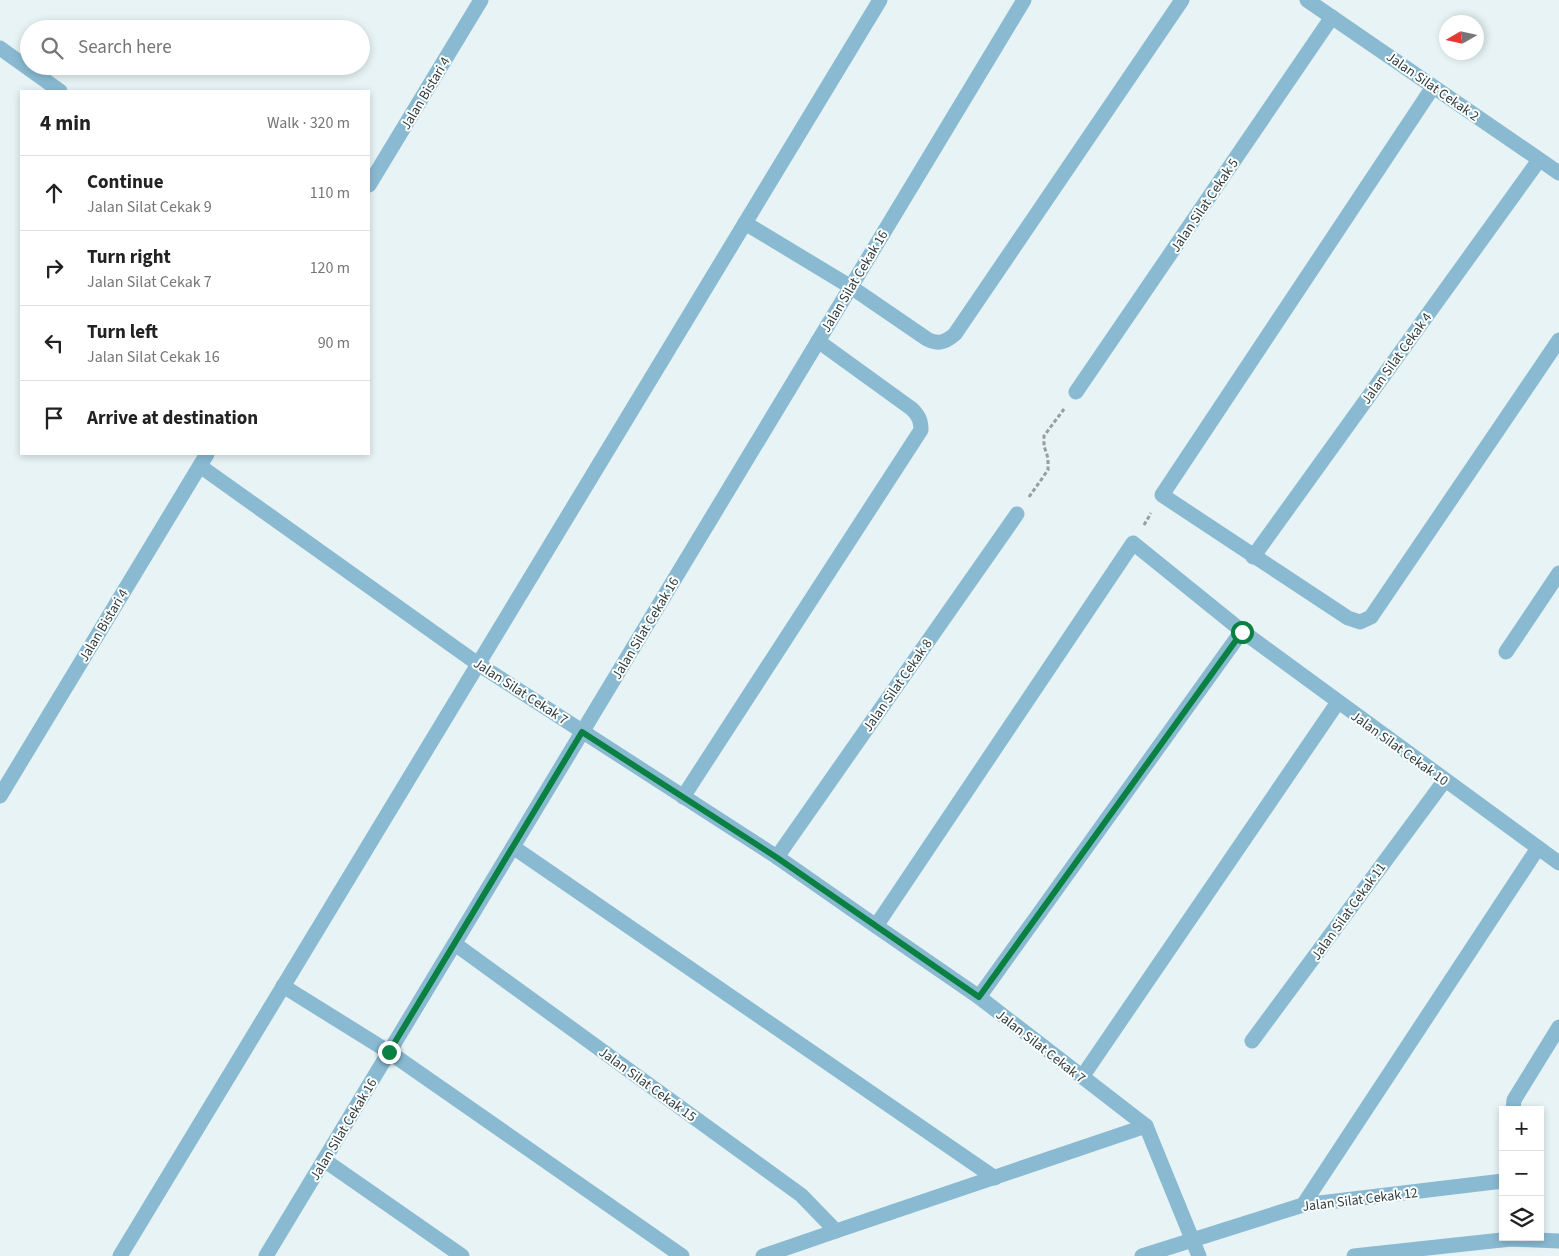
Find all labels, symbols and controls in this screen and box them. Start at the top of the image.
north arrow [1439,15,1484,60]
search box [20,20,370,75]
icon: search [38,34,66,62]
text: Search here [78,34,172,61]
street label: Jalan Silat Cekak 2 [1382,47,1483,126]
street label: Jalan Bistari 4 [396,53,455,134]
text: 4 min [40,108,91,138]
text: Walk · 320 m [267,112,350,134]
street label: Jalan Silat Cekak 5 [1166,155,1244,256]
text: Continue [87,169,164,196]
icon: ahead [40,179,68,207]
text: 110 m [310,182,350,204]
text: Jalan Silat Cekak 9 [87,196,212,218]
street label: Jalan Silat Cekak 16 [816,227,893,336]
text: Turn right [87,244,171,271]
icon: right [40,254,68,282]
text: 120 m [310,257,350,279]
text: Jalan Silat Cekak 7 [87,271,212,293]
street label: Jalan Silat Cekak 4 [1357,309,1437,409]
text: Turn left [87,319,158,346]
icon: left [40,329,68,357]
text: 90 m [318,332,350,354]
text: Jalan Silat Cekak 16 [87,346,220,368]
icon: arrive [40,404,68,432]
text: Arrive at destination [87,405,258,432]
street label: Jalan Silat Cekak 16 [607,574,684,683]
street label: Jalan Bistari 4 [74,585,133,666]
route start [1231,621,1254,644]
street label: Jalan Silat Cekak 8 [858,635,937,736]
street label: Jalan Silat Cekak 7 [469,654,572,730]
street label: Jalan Silat Cekak 10 [1347,707,1452,791]
street label: Jalan Silat Cekak 11 [1307,859,1391,964]
street label: Jalan Silat Cekak 7 [991,1005,1090,1088]
route end [378,1041,401,1064]
street label: Jalan Silat Cekak 15 [595,1043,700,1127]
street label: Jalan Silat Cekak 16 [305,1075,382,1184]
map controls [1499,1106,1544,1241]
button: + [1499,1106,1544,1151]
button: − [1499,1151,1544,1196]
street label: Jalan Silat Cekak 12 [1301,1183,1419,1217]
button: layers [1499,1196,1544,1241]

